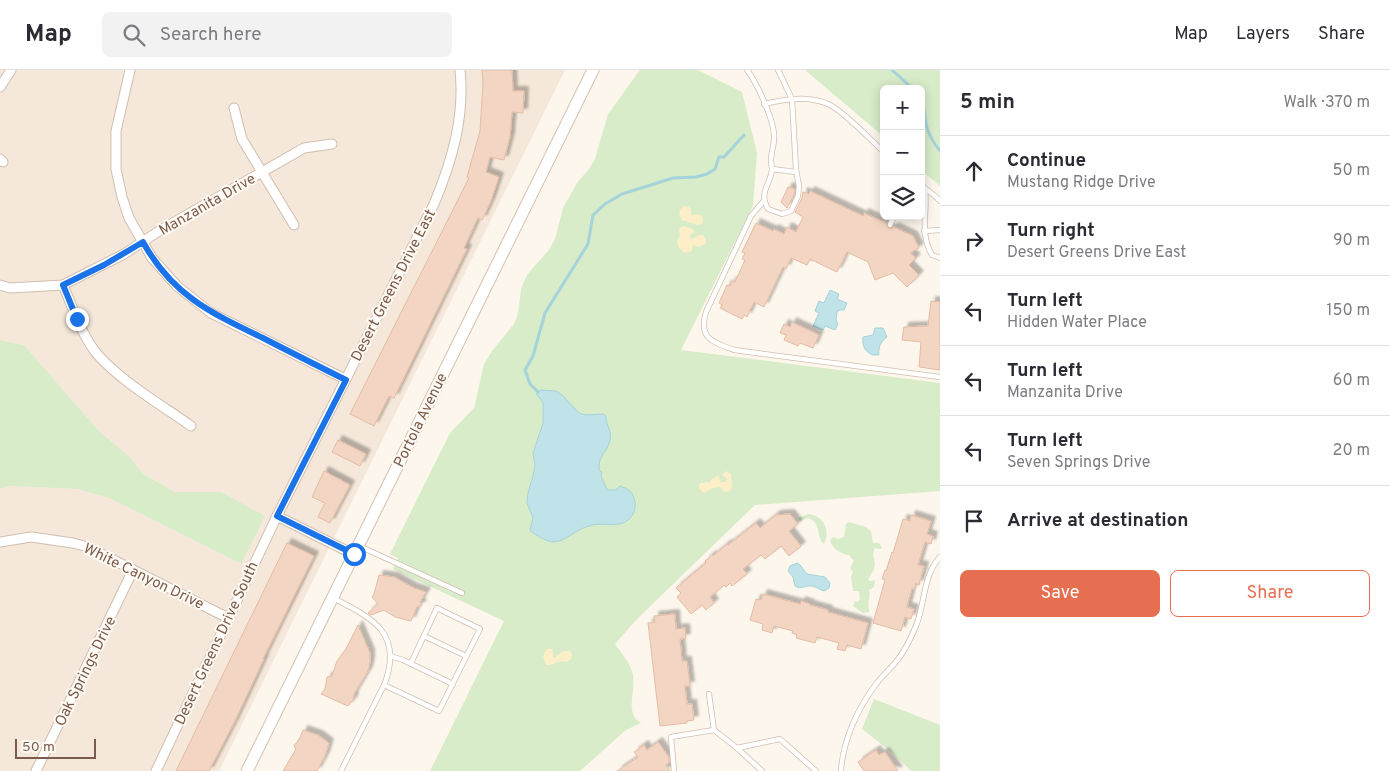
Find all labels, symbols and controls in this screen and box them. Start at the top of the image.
search box [102,12,452,57]
text: Map [25,20,72,50]
icon: search [120,21,148,49]
text: Search here [160,23,261,47]
text: Map [1174,23,1208,46]
text: Layers [1236,23,1290,46]
text: Share [1318,23,1365,46]
map controls [880,85,925,220]
button: + [880,85,925,130]
text: 5 min [960,89,1015,116]
text: Walk · 370 m [1283,93,1370,113]
button: − [880,130,925,175]
text: Continue [1007,149,1086,173]
icon: ahead [960,157,988,185]
text: 50 m [1333,161,1370,181]
street label: Manzanita Drive [156,170,259,241]
text: Mustang Ridge Drive [1007,173,1156,193]
button: layers [880,175,925,220]
street label: Desert Greens Drive East [348,206,441,365]
text: Turn right [1007,219,1095,243]
icon: right [960,227,988,255]
text: 90 m [1333,231,1370,251]
text: Desert Greens Drive East [1007,243,1186,263]
text: Turn left [1007,289,1083,313]
icon: left [960,297,988,325]
text: 150 m [1327,301,1370,321]
route end [66,308,89,331]
text: Hidden Water Place [1007,313,1147,333]
text: Turn left [1007,359,1083,383]
icon: left [960,367,988,395]
street label: Portola Avenue [390,370,452,471]
text: 60 m [1333,371,1370,391]
text: Manzanita Drive [1007,383,1123,403]
text: Turn left [1007,429,1083,453]
icon: left [960,437,988,465]
text: 20 m [1333,441,1370,461]
text: Seven Springs Drive [1007,453,1150,473]
icon: arrive [960,507,988,535]
text: Arrive at destination [1007,509,1188,533]
street label: White Canyon Drive [80,540,207,615]
route start [343,543,366,566]
street label: Desert Greens Drive South [171,559,264,728]
button: Save [960,570,1160,617]
button: Share [1170,570,1370,617]
street label: Oak Springs Drive [51,613,121,730]
scale bar [15,736,96,759]
text: 50 m [22,739,55,756]

